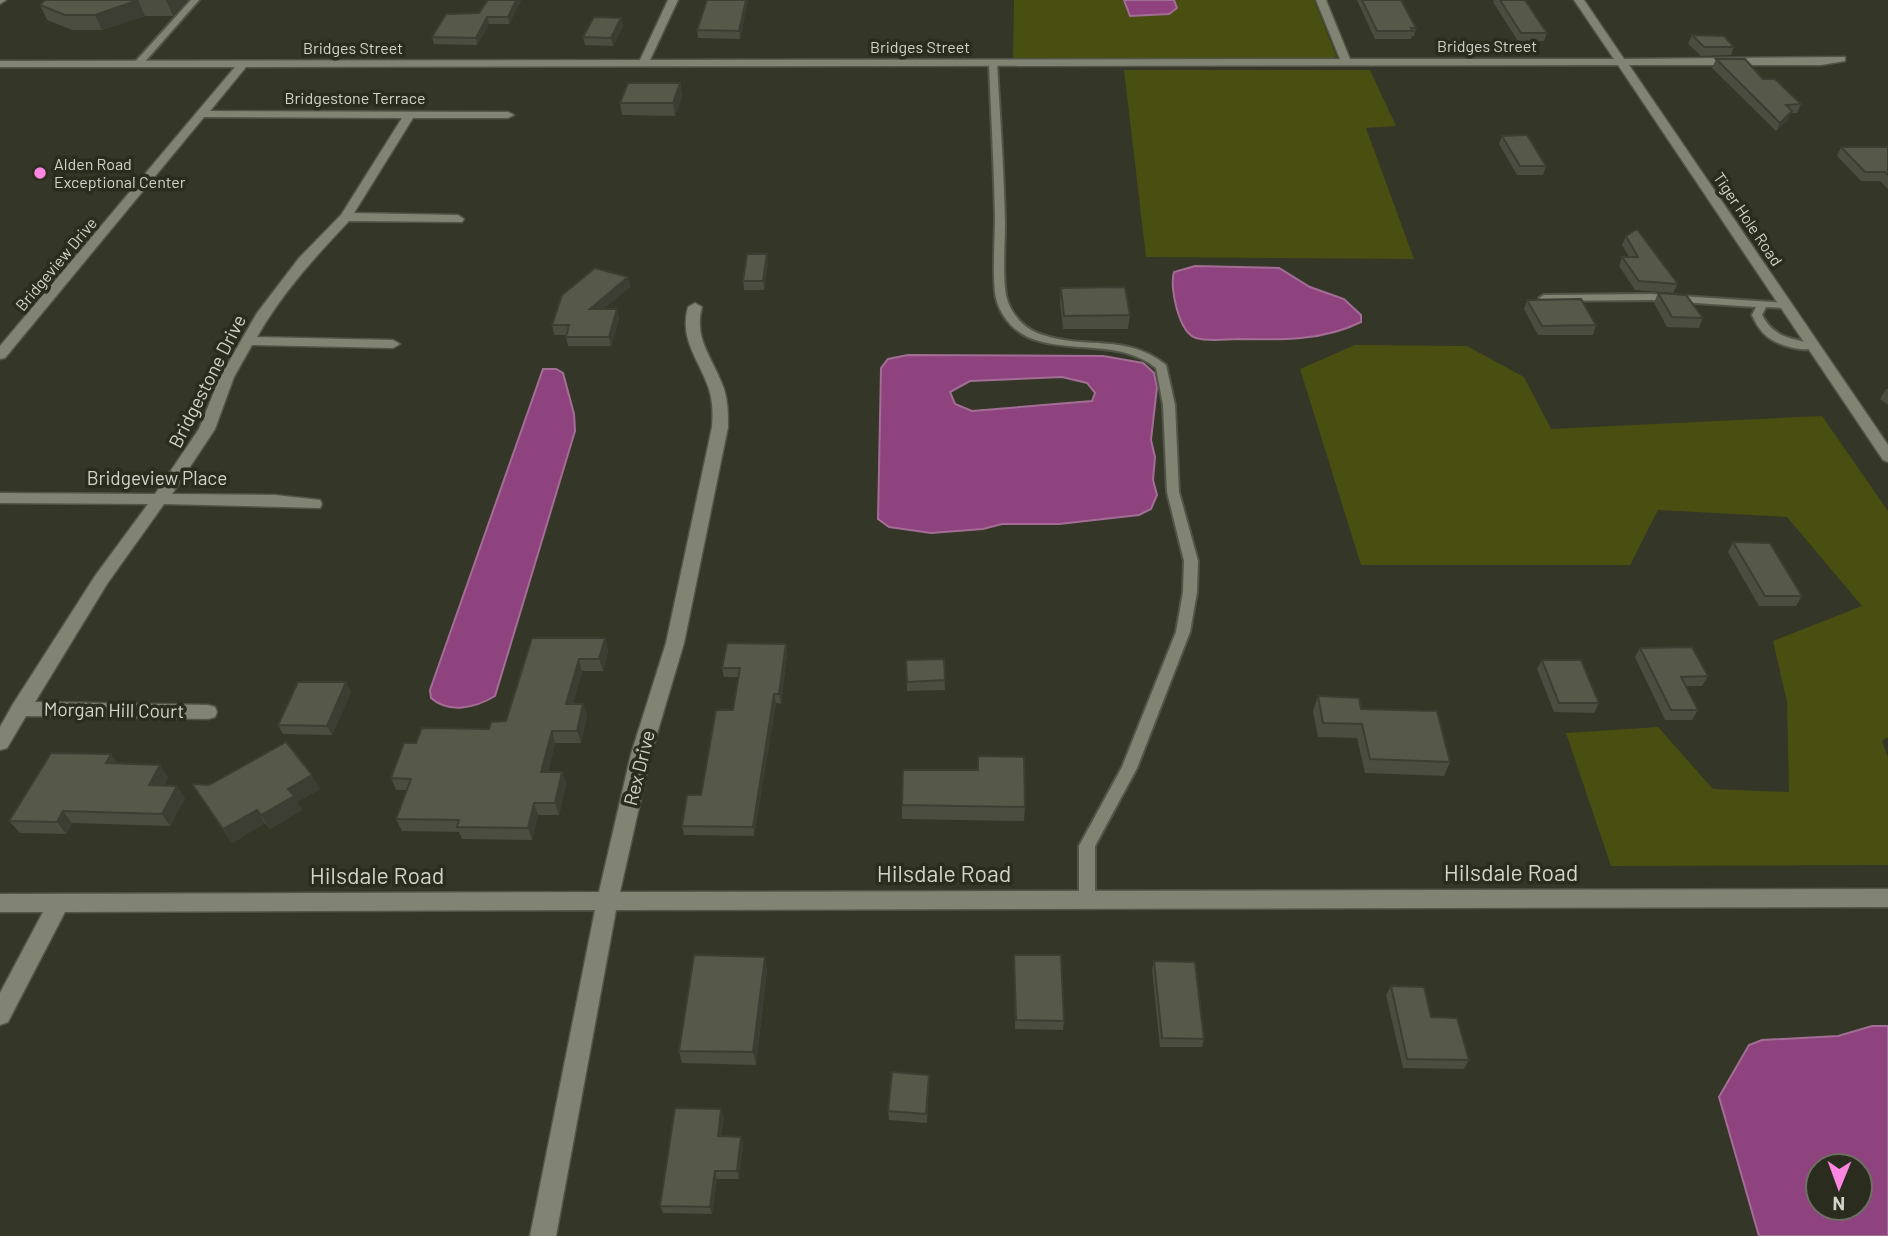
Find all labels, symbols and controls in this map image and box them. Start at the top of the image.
street label: Bridges Street [1437,36,1537,55]
street label: Bridges Street [870,37,970,56]
street label: Bridges Street [303,38,403,57]
street label: Bridgestone Terrace [285,88,425,107]
place label: Alden Road Exceptional Center [54,154,186,191]
marker: Alden Road Exceptional Center [32,165,48,181]
street label: Tiger Hole Road [1710,168,1787,269]
street label: Bridgeview Drive [11,213,100,314]
street label: Bridgestone Drive [163,310,250,451]
street label: Bridgeview Place [87,466,227,489]
street label: Morgan Hill Court [44,697,184,722]
street label: Rex Drive [618,728,659,808]
street label: Hilsdale Road [1444,858,1578,886]
street label: Hilsdale Road [877,859,1011,887]
street label: Hilsdale Road [310,861,444,889]
north arrow [1804,1152,1874,1222]
text: N [1832,1193,1845,1216]

